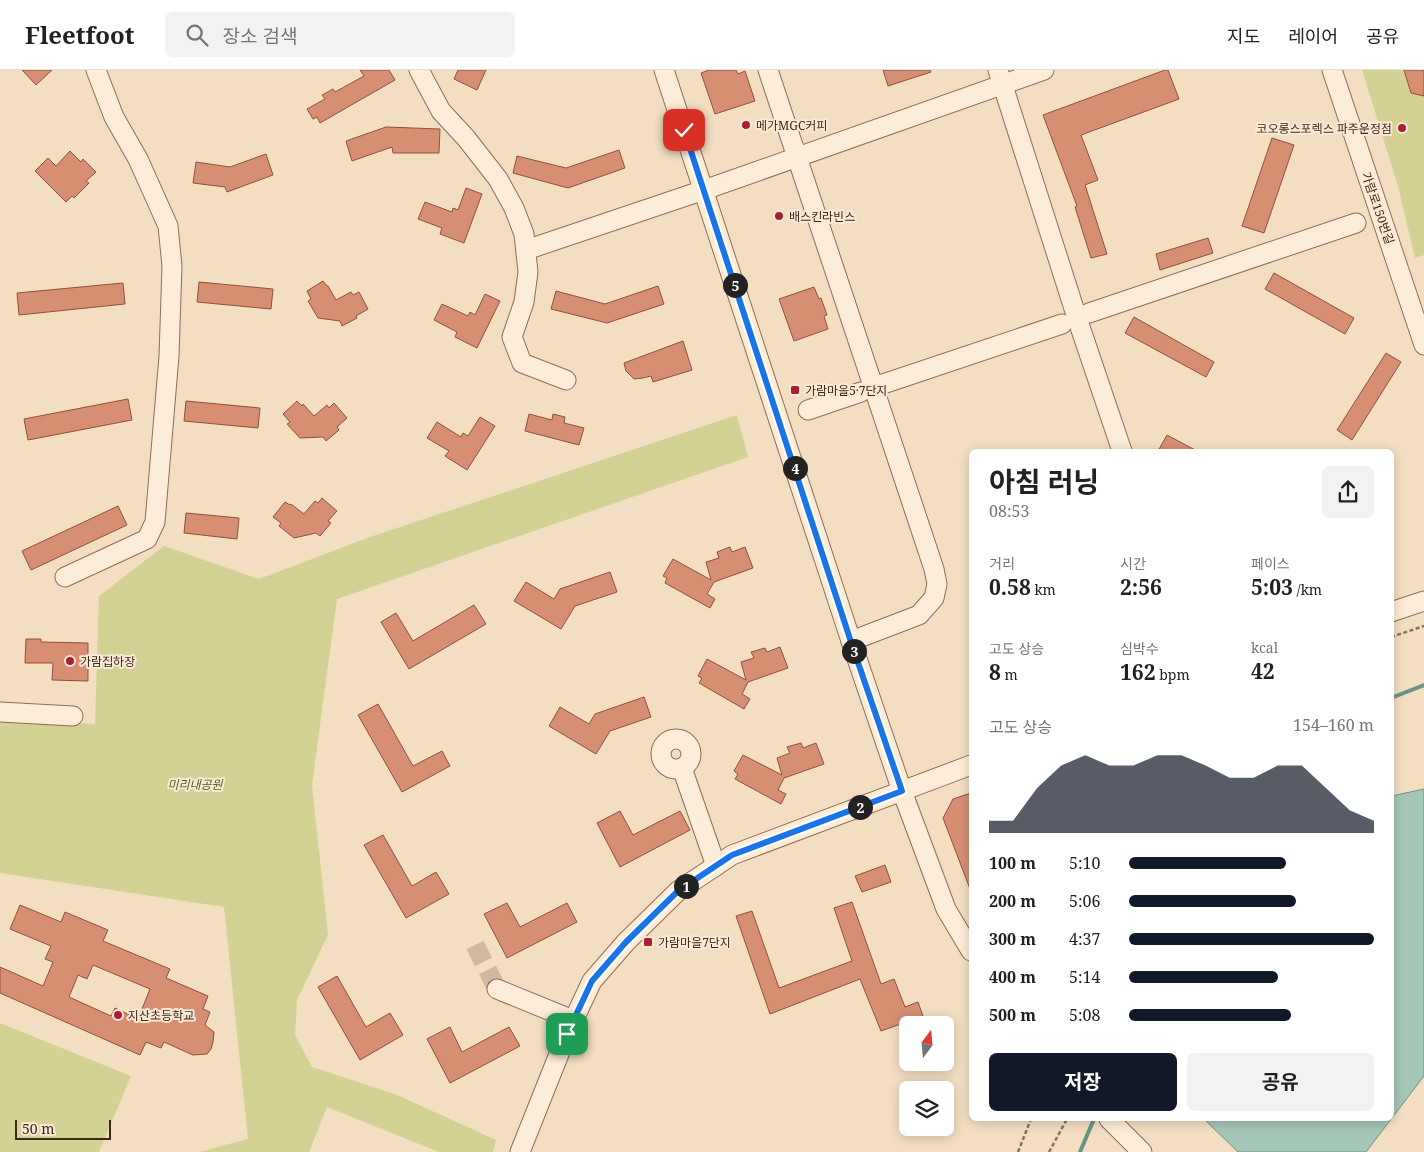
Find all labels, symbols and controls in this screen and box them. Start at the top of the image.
search box [165,12,515,57]
text: Fleetfoot [25,18,135,51]
icon: search [183,21,211,49]
text: 장소 검색 [223,23,297,49]
text: 지도 [1227,24,1260,48]
text: 레이어 [1288,24,1338,48]
text: 공유 [1366,24,1399,48]
pin [663,109,705,151]
icon: check [670,116,698,144]
place label: 메가MGC커피 [756,117,827,134]
marker: 메가MGC커피 [740,119,752,131]
place label: 코오롱스포렉스 파주운정점 [1256,120,1392,137]
marker: 코오롱스포렉스 파주운정점 [1396,122,1408,134]
street label: 가람로150번길 [1358,170,1398,246]
place label: 배스킨라빈스 [789,208,855,225]
marker: 배스킨라빈스 [773,210,785,222]
pin: 5 [722,272,748,298]
text: 5 [732,276,739,295]
place label: 가람마을5·7단지 [805,382,888,399]
marker: 가람마을5·7단지 [789,384,801,396]
pin: 4 [782,456,808,480]
text: 4 [792,459,799,478]
text: 아침 러닝 [989,462,1099,500]
button: share [1322,466,1374,518]
text: 08:53 [989,500,1029,522]
text: 거리 [989,554,1015,573]
text: 시간 [1120,554,1146,573]
text: 페이스 [1251,554,1290,573]
text: 0.58 [989,573,1031,601]
text: 2:56 [1120,573,1162,601]
text: 5:03 [1251,573,1293,601]
text: km [1031,580,1056,599]
text: /km [1293,580,1322,599]
pin: 3 [842,638,866,664]
text: kcal [1251,638,1278,657]
text: 고도 상승 [989,639,1044,658]
text: 심박수 [1120,639,1159,658]
text: 3 [851,642,858,661]
place label: 가람집하장 [80,653,135,670]
marker: 가람집하장 [64,655,76,667]
text: 42 [1251,657,1275,685]
text: 8 [989,658,1001,686]
text: 162 [1120,658,1156,686]
text: m [1001,665,1018,684]
text: bpm [1156,665,1190,684]
text: 154–160 m [1293,714,1374,736]
text: 고도 상승 [989,716,1052,738]
park label: 미리내공원 [167,776,224,793]
pin: 2 [848,794,872,820]
text: 2 [857,798,864,817]
text: 100 m [989,852,1036,874]
text: 5:10 [1069,852,1100,874]
pin: 1 [674,874,698,898]
text: 1 [683,877,690,896]
text: 200 m [989,890,1036,912]
text: 5:06 [1069,890,1100,912]
text: 300 m [989,928,1036,950]
text: 4:37 [1069,928,1100,950]
place label: 가람마을7단지 [658,934,731,951]
marker: 가람마을7단지 [642,936,654,948]
text: 400 m [989,966,1036,988]
text: 5:14 [1069,966,1100,988]
text: 500 m [989,1004,1036,1026]
text: 5:08 [1069,1004,1100,1026]
place label: 지산초등학교 [128,1007,194,1024]
marker: 지산초등학교 [112,1009,124,1021]
pin [546,1013,588,1055]
north arrow [899,1016,954,1071]
map controls [899,1016,954,1136]
icon: arrive [553,1020,581,1048]
button: 저장 [989,1053,1177,1111]
button: 공유 [1187,1053,1374,1111]
button: layers [899,1081,954,1136]
scale bar [15,1117,111,1140]
text: 50 m [22,1119,55,1138]

